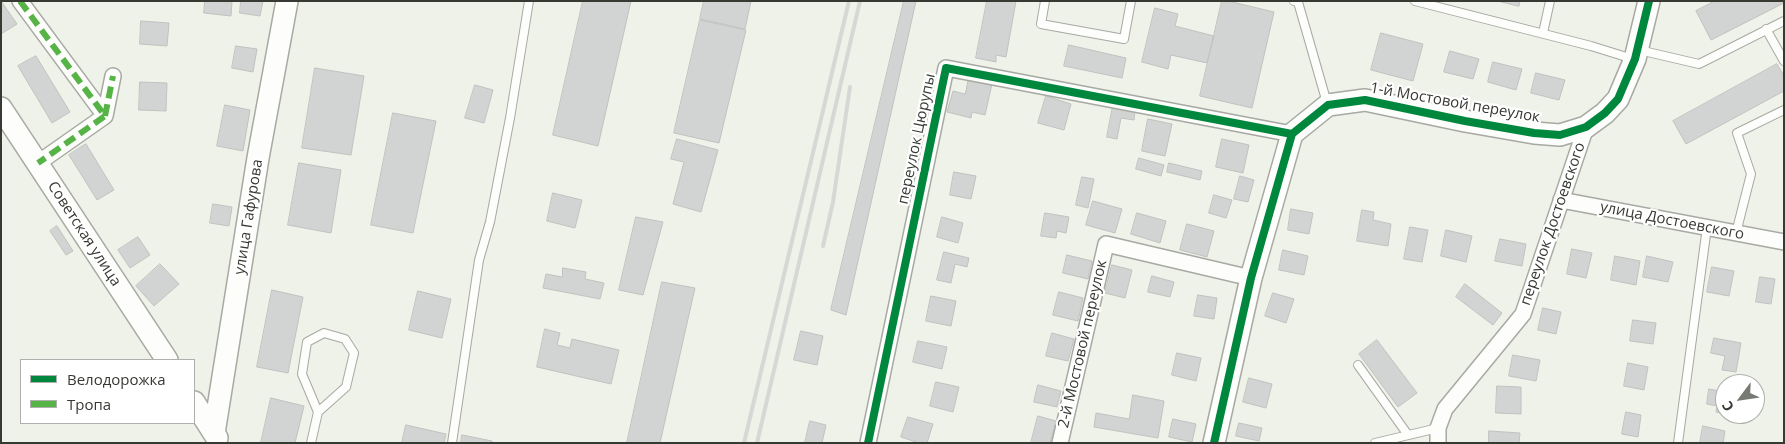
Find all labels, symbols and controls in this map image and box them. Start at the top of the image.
street label: переулок Цюрупы [894,72,940,206]
street label: 1-й Мостовой переулок [1369,79,1541,127]
street label: переулок Достоевского [1517,140,1589,308]
street label: улица Гафурова [231,158,267,276]
street label: Советская улица [43,178,125,290]
street label: улица Достоевского [1598,198,1746,244]
street label: 2-й Мостовой переулок [1055,258,1111,430]
legend [20,359,195,424]
text: Велодорожка [67,369,166,389]
north arrow [1715,374,1765,424]
text: Тропа [67,394,111,414]
text: С [1717,398,1738,415]

